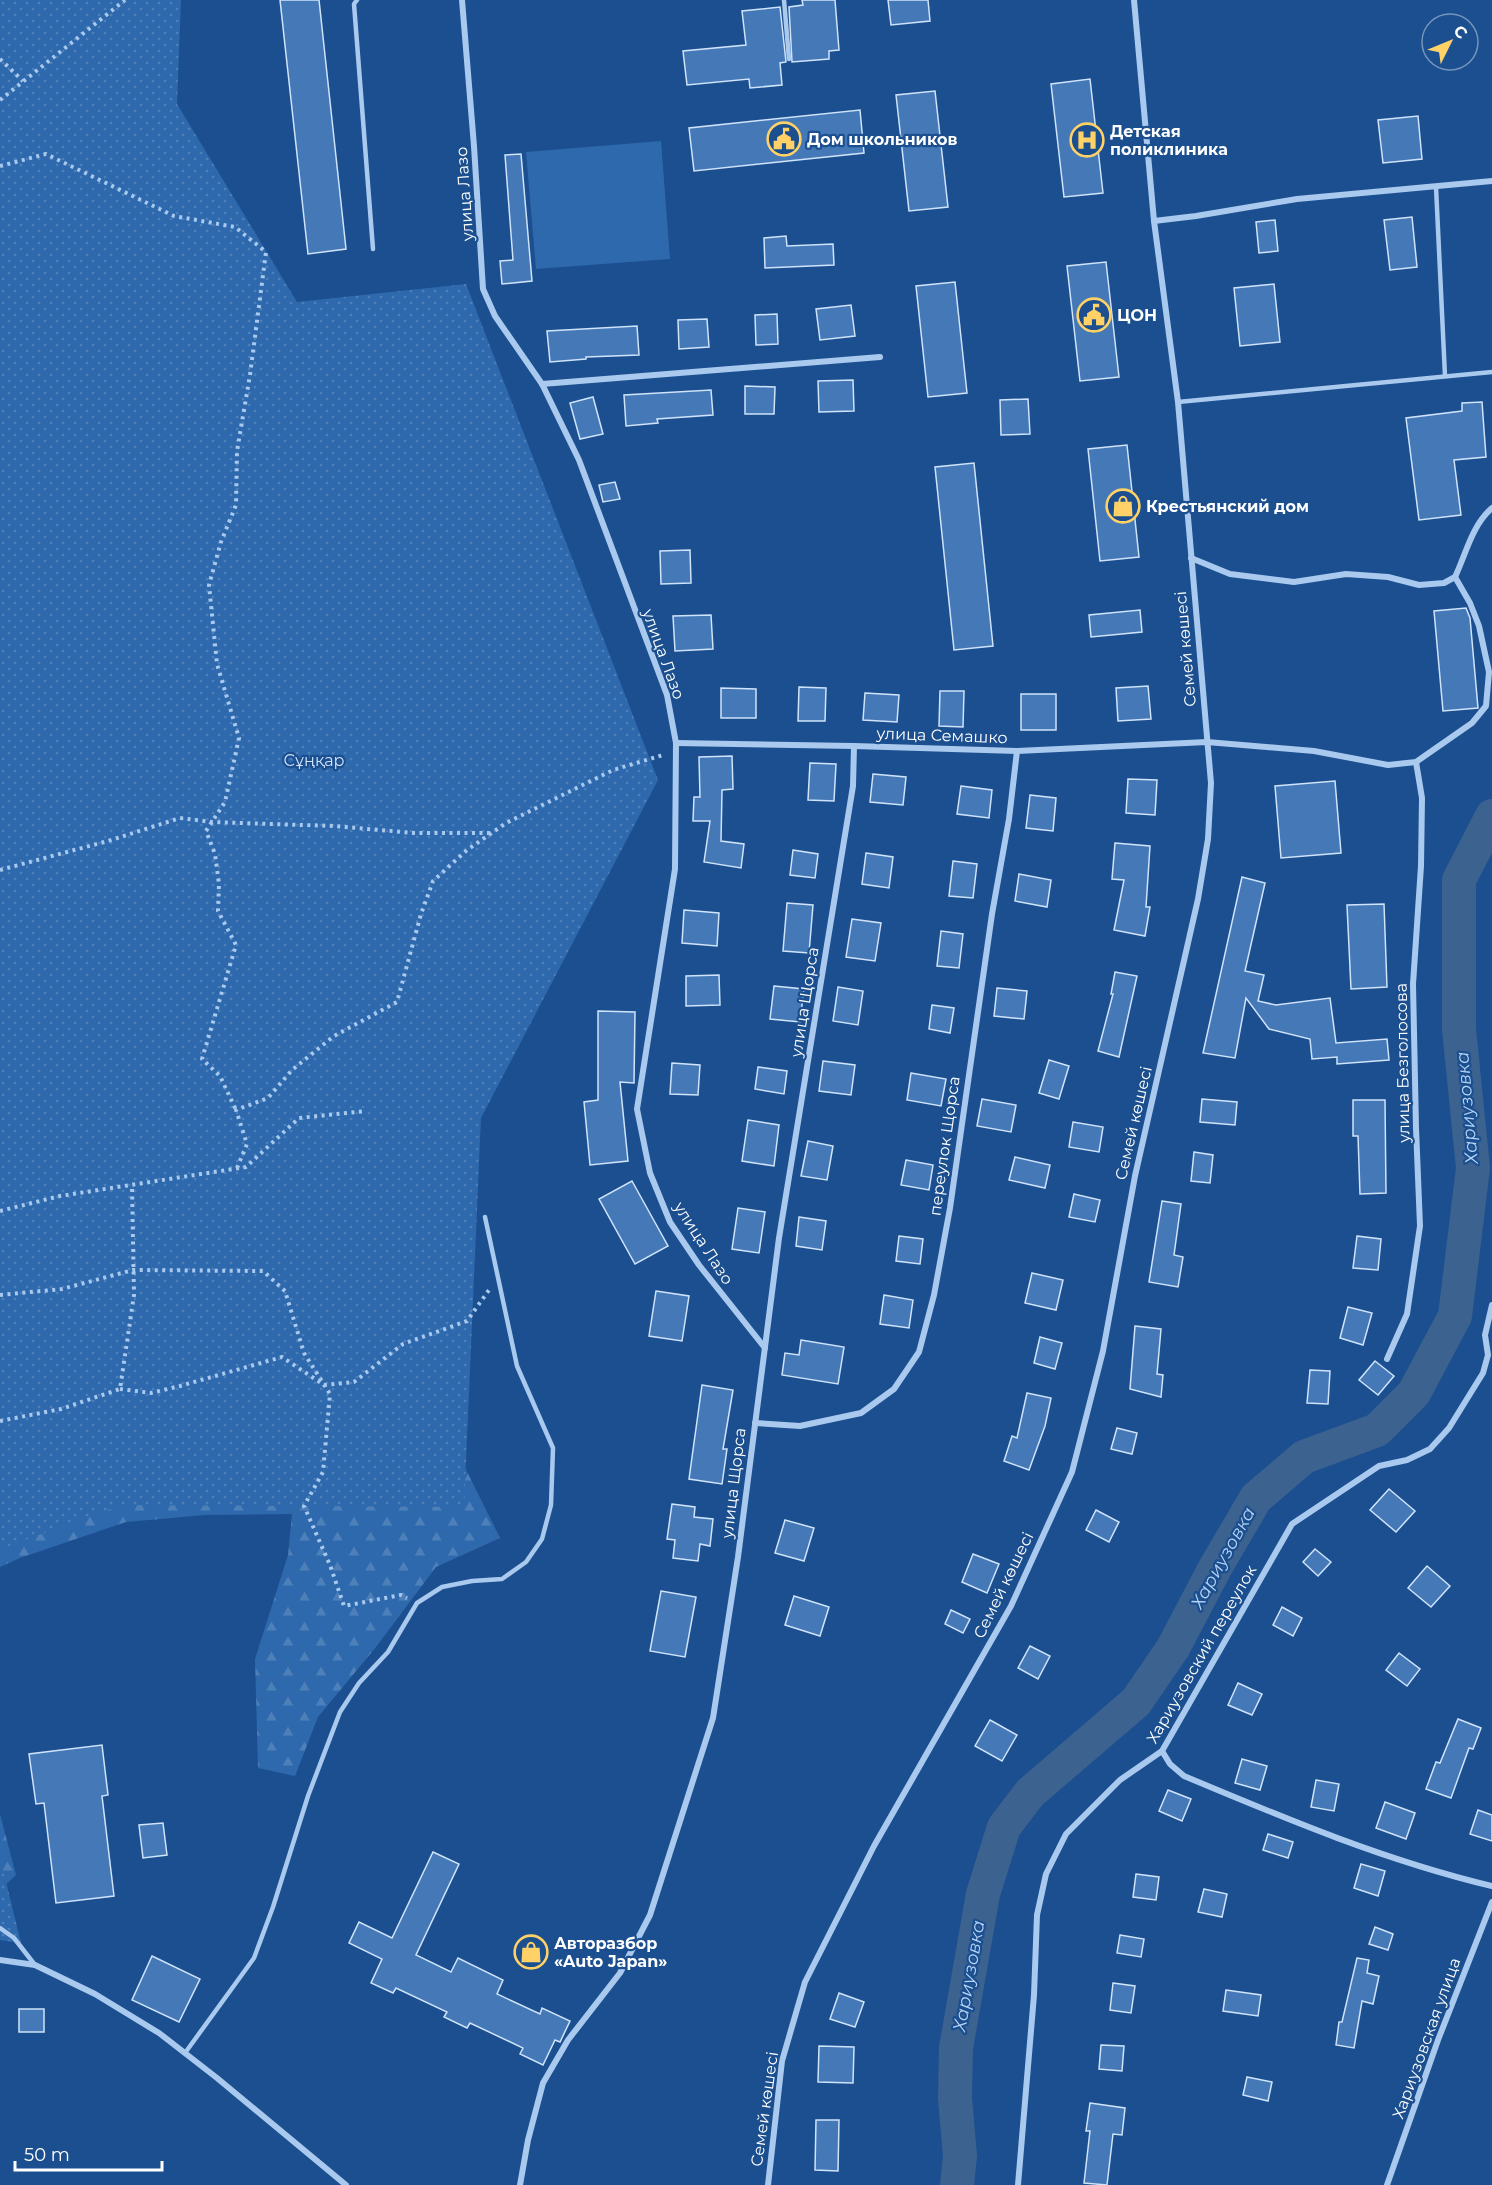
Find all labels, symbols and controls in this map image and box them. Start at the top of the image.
north arrow [1420,12,1480,72]
text: С [1450,21,1472,43]
public building icon: Дом школьников [766,121,802,157]
hospital icon: Детская поликлиника [1069,122,1105,158]
place label: Детская поликлиника [1110,122,1228,159]
place label: Дом школьников [807,130,957,149]
street label: улица Лазо [452,146,477,243]
public building icon: ЦОН [1076,297,1112,333]
place label: ЦОН [1117,306,1157,325]
shop icon: Крестьянский дом [1105,488,1141,524]
place label: Крестьянский дом [1146,497,1309,516]
street label: Семей көшесі [1171,590,1200,708]
street label: улица Лазо [638,605,689,702]
street label: улица Семашко [875,724,1008,747]
park label: Сұңқар [284,751,344,770]
street label: улица Щорса [786,946,823,1059]
street label: улица Безголосова [1392,983,1413,1144]
water label: Хариузовка [1451,1051,1483,1166]
street label: Семей көшесі [1111,1064,1156,1182]
street label: переулок Щорса [925,1075,964,1217]
street label: улица Лазо [669,1198,737,1288]
street label: улица Щорса [717,1427,750,1540]
water label: Хариузовка [1186,1503,1260,1614]
street label: Семей көшесі [969,1529,1037,1642]
street label: Хариузовский переулок [1142,1561,1261,1747]
water label: Хариузовка [948,1919,990,2034]
shop icon: Авторазбор «Auto Japan» [513,1934,549,1970]
place label: Авторазбор «Auto Japan» [554,1934,667,1971]
street label: Хариузовская улица [1388,1955,1464,2121]
street label: Семей көшесі [747,2050,782,2168]
scale bar [15,2134,162,2172]
text: 50 m [24,2144,70,2166]

